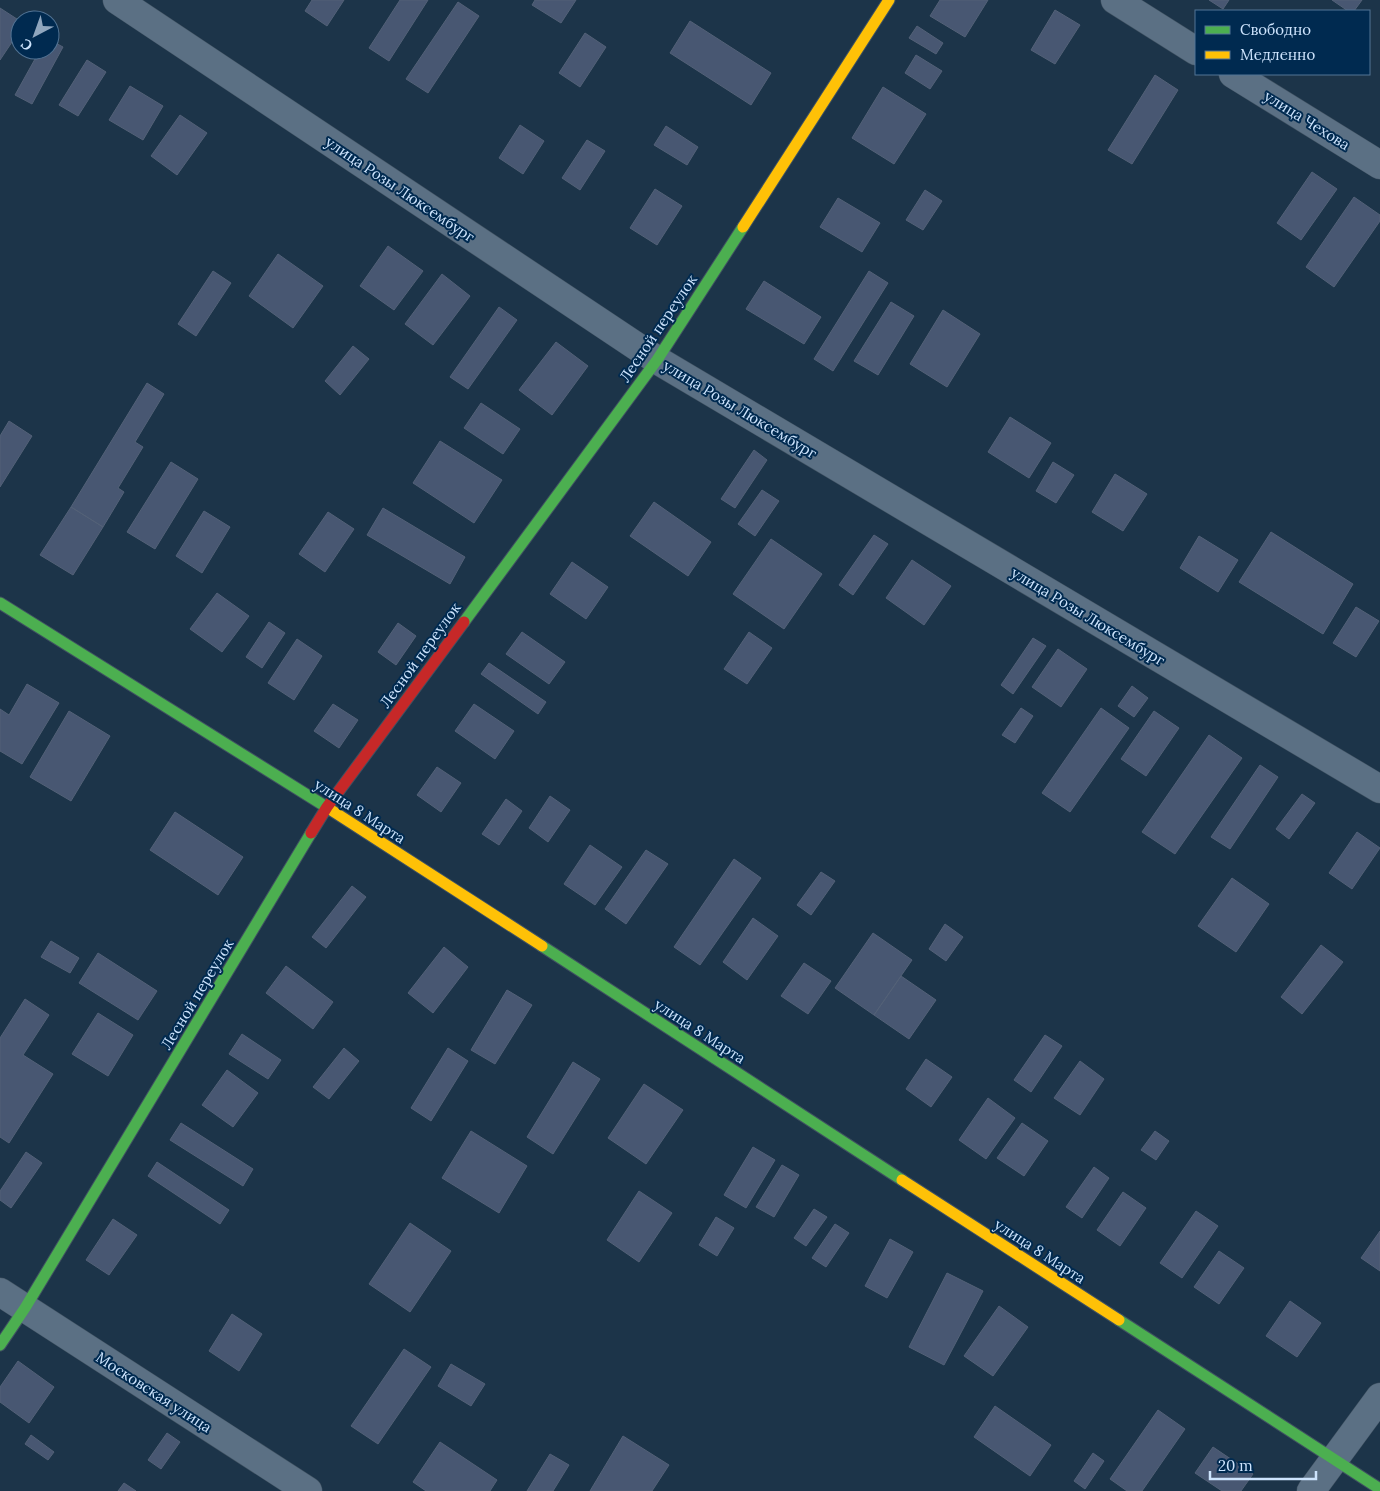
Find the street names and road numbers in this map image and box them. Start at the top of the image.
street label: улица Чехова [1261,86,1354,154]
street label: улица Розы Люксембург [322,132,479,246]
street label: Лесной переулок [615,271,701,385]
street label: улица Розы Люксембург [660,356,821,463]
street label: улица Розы Люксембург [1008,563,1169,670]
street label: Лесной переулок [375,599,465,711]
street label: улица 8 Марта [311,774,409,848]
street label: Лесной переулок [156,935,238,1053]
street label: улица 8 Марта [651,994,749,1068]
street label: улица 8 Марта [991,1214,1089,1288]
street label: Московская улица [93,1348,216,1437]

